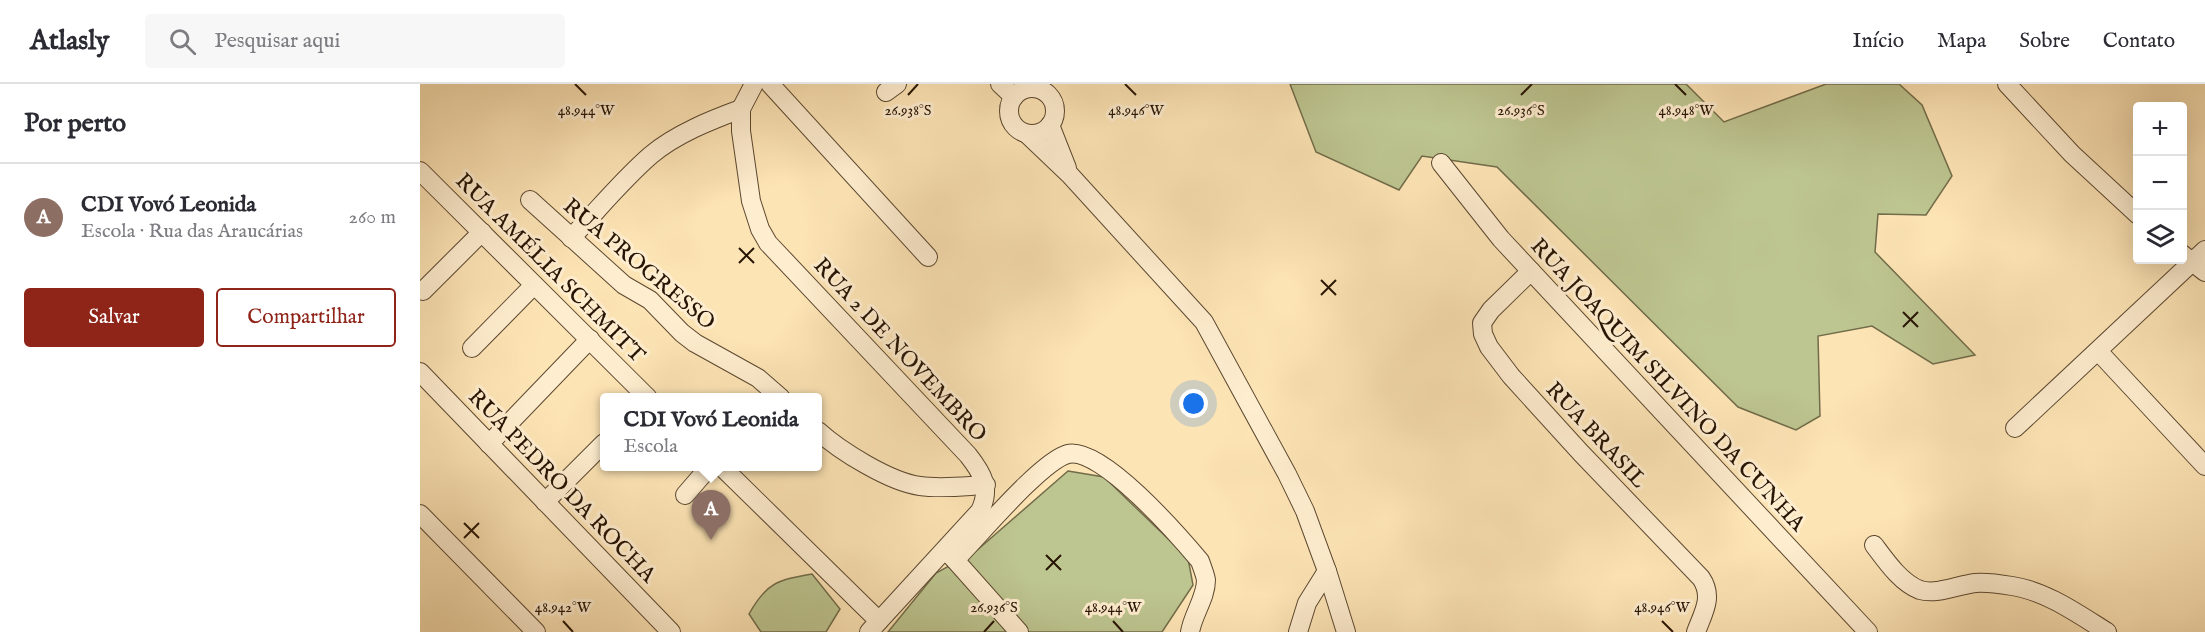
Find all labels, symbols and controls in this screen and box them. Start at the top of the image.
search box [145,14,565,68]
text: Atlasly [30,24,109,59]
icon: search [166,25,199,58]
text: Pesquisar aqui [214,27,341,55]
text: Início [1852,28,1904,55]
text: Mapa [1937,28,1986,55]
text: Sobre [2019,28,2070,55]
text: Contato [2103,28,2175,55]
text: 48.944°W [558,101,615,120]
text: 26.938°S [884,101,932,120]
text: 48.946°W [1108,101,1165,120]
text: 26.936°S [1497,101,1545,120]
text: 48.948°W [1658,101,1714,120]
map controls [2133,102,2187,264]
button: + [2133,102,2187,156]
text: Por perto [24,107,126,140]
button: − [2133,156,2187,210]
street label: RUA AMÉLIA SCHMITT [449,168,650,369]
text: CDI Vovó Leonida [81,191,256,219]
street label: RUA PROGRESSO [557,193,721,336]
text: A [37,205,50,230]
text: 260 m [349,205,396,230]
button: layers [2133,210,2187,264]
text: Escola · Rua das Araucárias [81,219,303,244]
street label: RUA JOAQUIM SILVINO DA CUNHA [1524,233,1812,539]
street label: RUA 2 DE NOVEMBRO [807,252,992,448]
button: Salvar [24,288,204,347]
button: Compartilhar [216,288,396,347]
street label: RUA BRASIL [1539,376,1652,495]
street label: RUA PEDRO DA ROCHA [462,384,662,590]
your location [1179,389,1208,418]
popup [600,393,822,471]
text: CDI Vovó Leonida [624,406,798,434]
text: Escola [624,434,678,459]
pin: A [692,490,730,540]
text: 48.942°W [535,598,592,617]
text: 26.936°S [970,598,1018,617]
text: 48.944°W [1085,598,1142,617]
text: 48.946°W [1634,598,1691,617]

